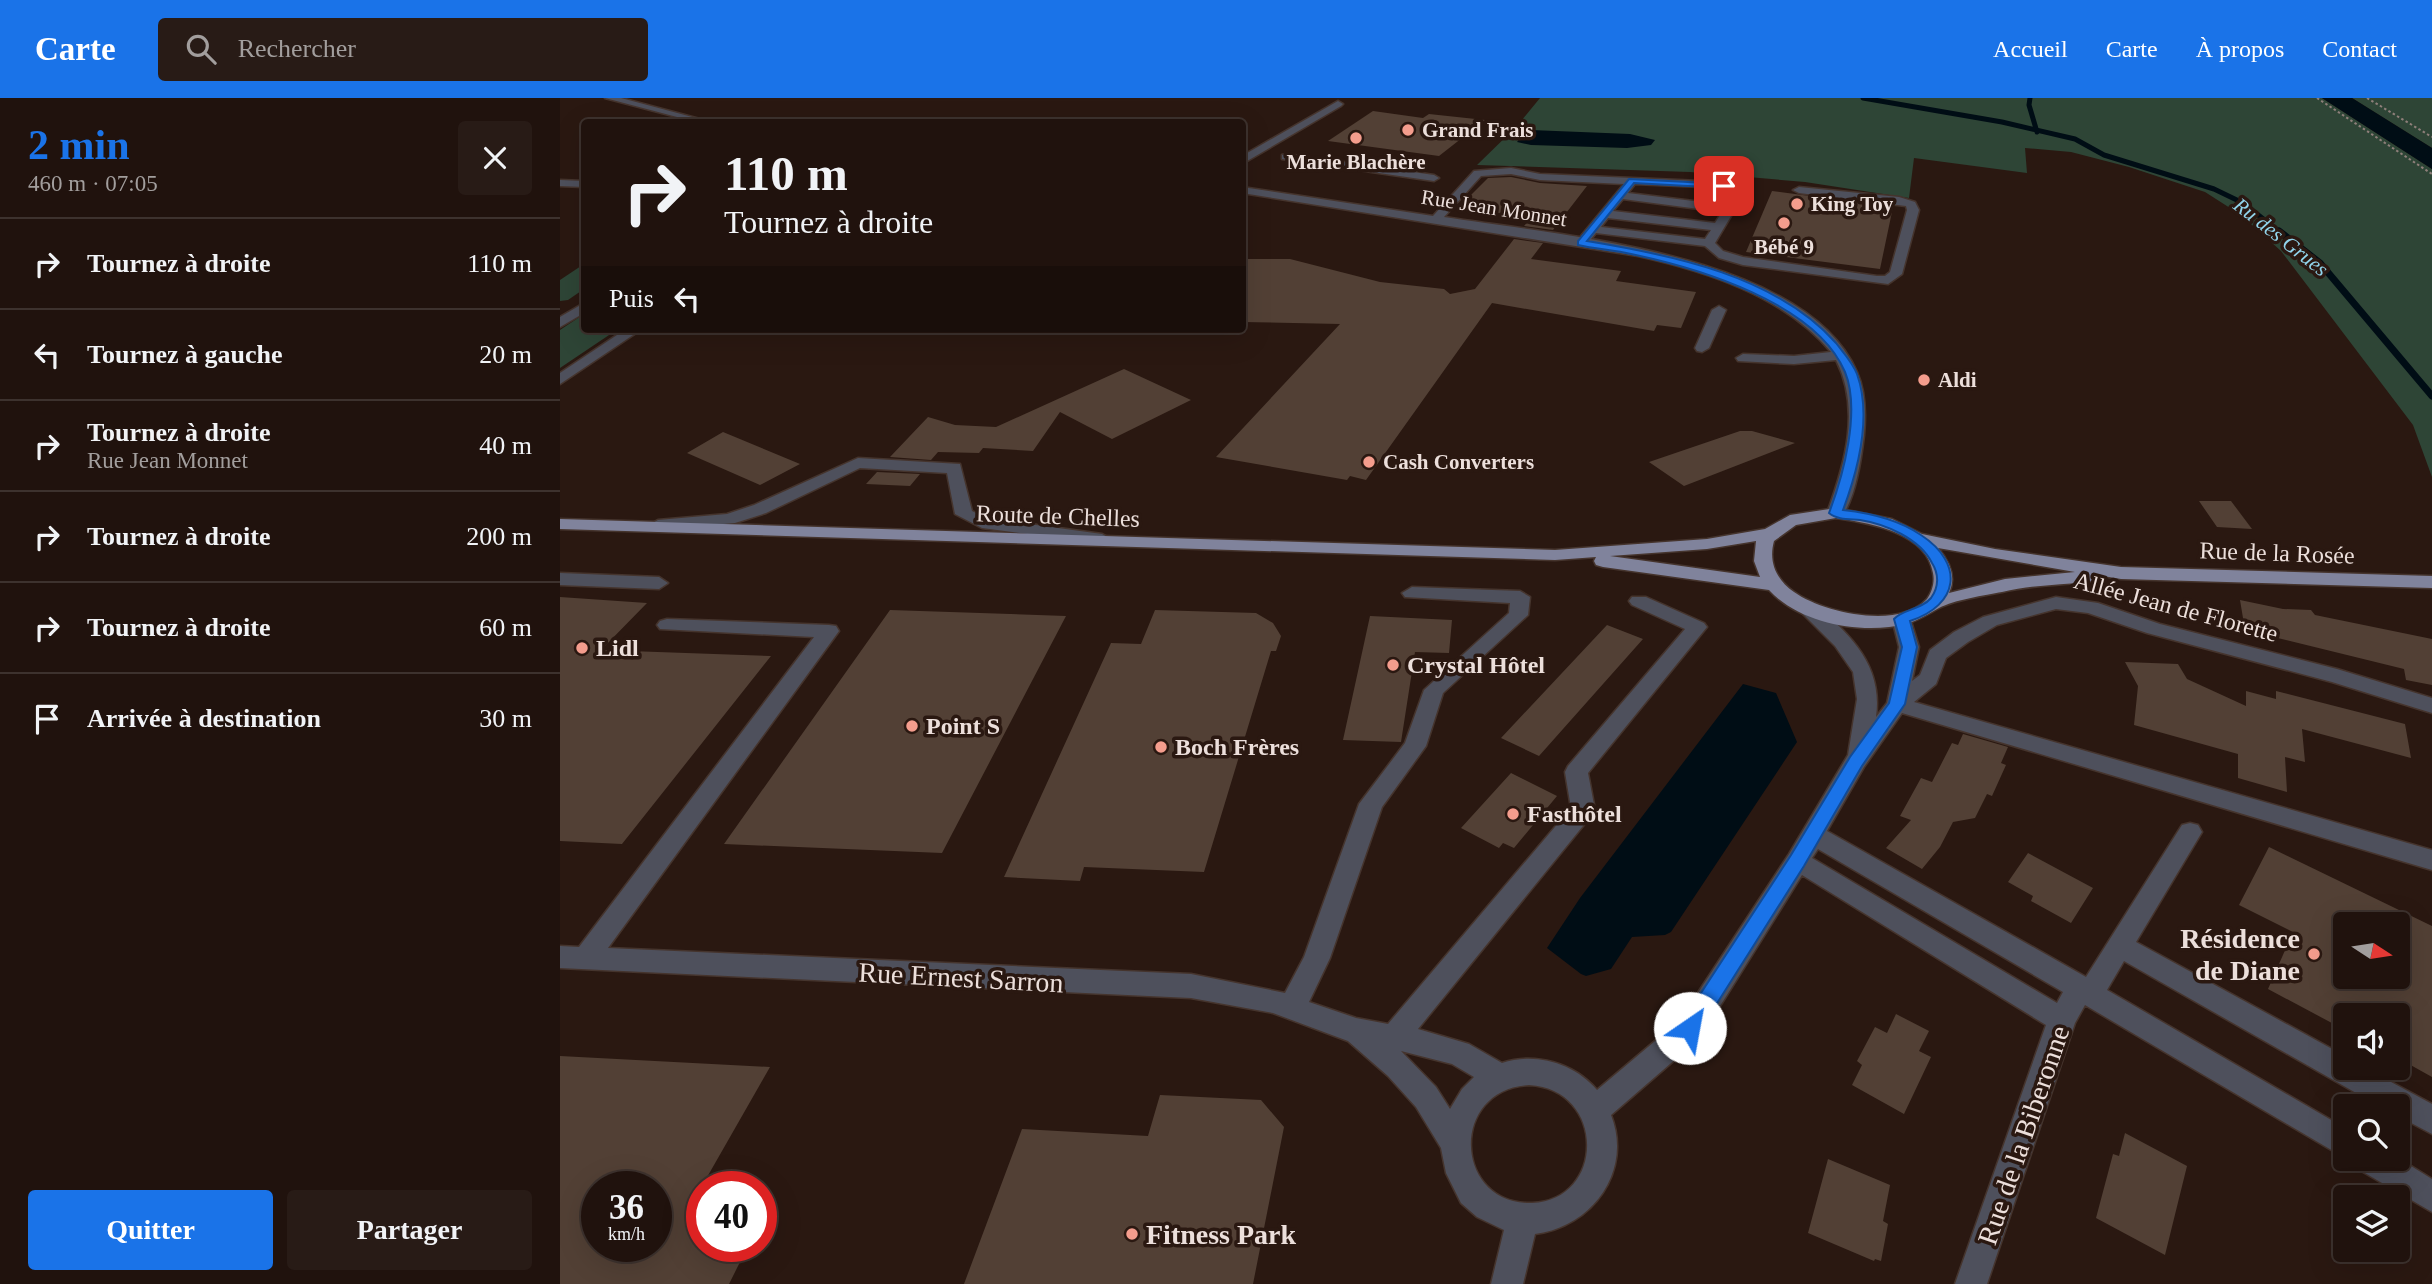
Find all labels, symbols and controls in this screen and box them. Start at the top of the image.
search box [158,18,648,81]
icon: search [182,30,220,68]
text: Carte [35,31,116,67]
text: Rechercher [238,34,356,63]
text: Accueil [1993,36,2068,62]
text: Carte [2106,36,2158,62]
text: À propos [2196,36,2284,62]
text: Contact [2322,36,2397,62]
place label: Grand Frais [1422,118,1533,142]
button: close [458,121,532,195]
text: 2 min [28,122,130,168]
marker: Grand Frais [1400,122,1416,138]
marker: Marie Blachère [1348,130,1364,146]
text: 110 m [724,146,848,201]
icon: right [609,147,700,238]
place label: Marie Blachère [1287,150,1425,174]
pin [1694,156,1754,216]
icon: arrive [1705,167,1743,205]
text: 460 m · 07:05 [28,171,158,196]
street label: Rue Jean Monnet [1420,185,1569,231]
place label: King Toy [1811,192,1894,216]
water label: Ru des Grues [2228,192,2333,281]
marker: King Toy [1789,196,1805,212]
text: Tournez à droite [724,204,933,240]
marker: Bébé 9 [1776,215,1792,231]
place label: Bébé 9 [1754,235,1814,259]
icon: right [28,245,66,283]
text: Tournez à droite [87,249,270,278]
text: 110 m [467,249,532,278]
icon: left [668,280,706,318]
text: Puis [609,284,654,313]
icon: left [28,336,66,374]
text: Tournez à gauche [87,340,283,369]
text: 20 m [479,340,532,369]
place label: Aldi [1938,368,1977,392]
marker: Aldi [1916,372,1932,388]
text: Tournez à droite [87,418,270,447]
icon: right [28,427,66,465]
text: 40 m [479,431,532,460]
text: Rue Jean Monnet [87,448,248,473]
place label: Cash Converters [1383,450,1534,474]
marker: Cash Converters [1361,454,1377,470]
street label: Route de Chelles [976,500,1140,532]
icon: right [28,518,66,556]
text: Tournez à droite [87,522,270,551]
text: 200 m [466,522,532,551]
street label: Rue de la Rosée [2199,537,2355,569]
street label: Allée Jean de Florette [2071,567,2281,647]
icon: right [28,609,66,647]
text: Tournez à droite [87,613,270,642]
text: 60 m [479,613,532,642]
place label: Lidl [596,635,639,661]
marker: Lidl [574,640,590,656]
place label: Crystal Hôtel [1407,652,1545,678]
marker: Crystal Hôtel [1385,657,1401,673]
icon: arrive [28,700,66,738]
text: Arrivée à destination [87,704,321,733]
text: 30 m [479,704,532,733]
place label: Point S [926,713,1000,739]
marker: Point S [904,718,920,734]
place label: Boch Frères [1175,734,1299,760]
marker: Boch Frères [1153,739,1169,755]
place label: Fasthôtel [1527,801,1622,827]
marker: Fasthôtel [1505,806,1521,822]
north arrow [2333,912,2410,989]
map controls [2333,912,2410,1262]
place label: Résidence de Diane [2180,923,2300,986]
marker: Résidence de Diane [2306,946,2322,962]
street label: Rue Ernest Sarron [858,957,1064,998]
position arrow [1653,991,1727,1065]
button: sound [2333,1003,2410,1080]
street label: Rue de la Biberonne [1971,1022,2075,1249]
button: search [2333,1094,2410,1171]
speed limit sign: 40 [686,1171,777,1262]
button: layers [2333,1185,2410,1262]
text: 36 [609,1188,644,1227]
button: Quitter [28,1190,273,1270]
button: Partager [287,1190,532,1270]
place label: Fitness Park [1146,1219,1297,1250]
text: km/h [608,1224,645,1244]
marker: Fitness Park [1124,1226,1140,1242]

